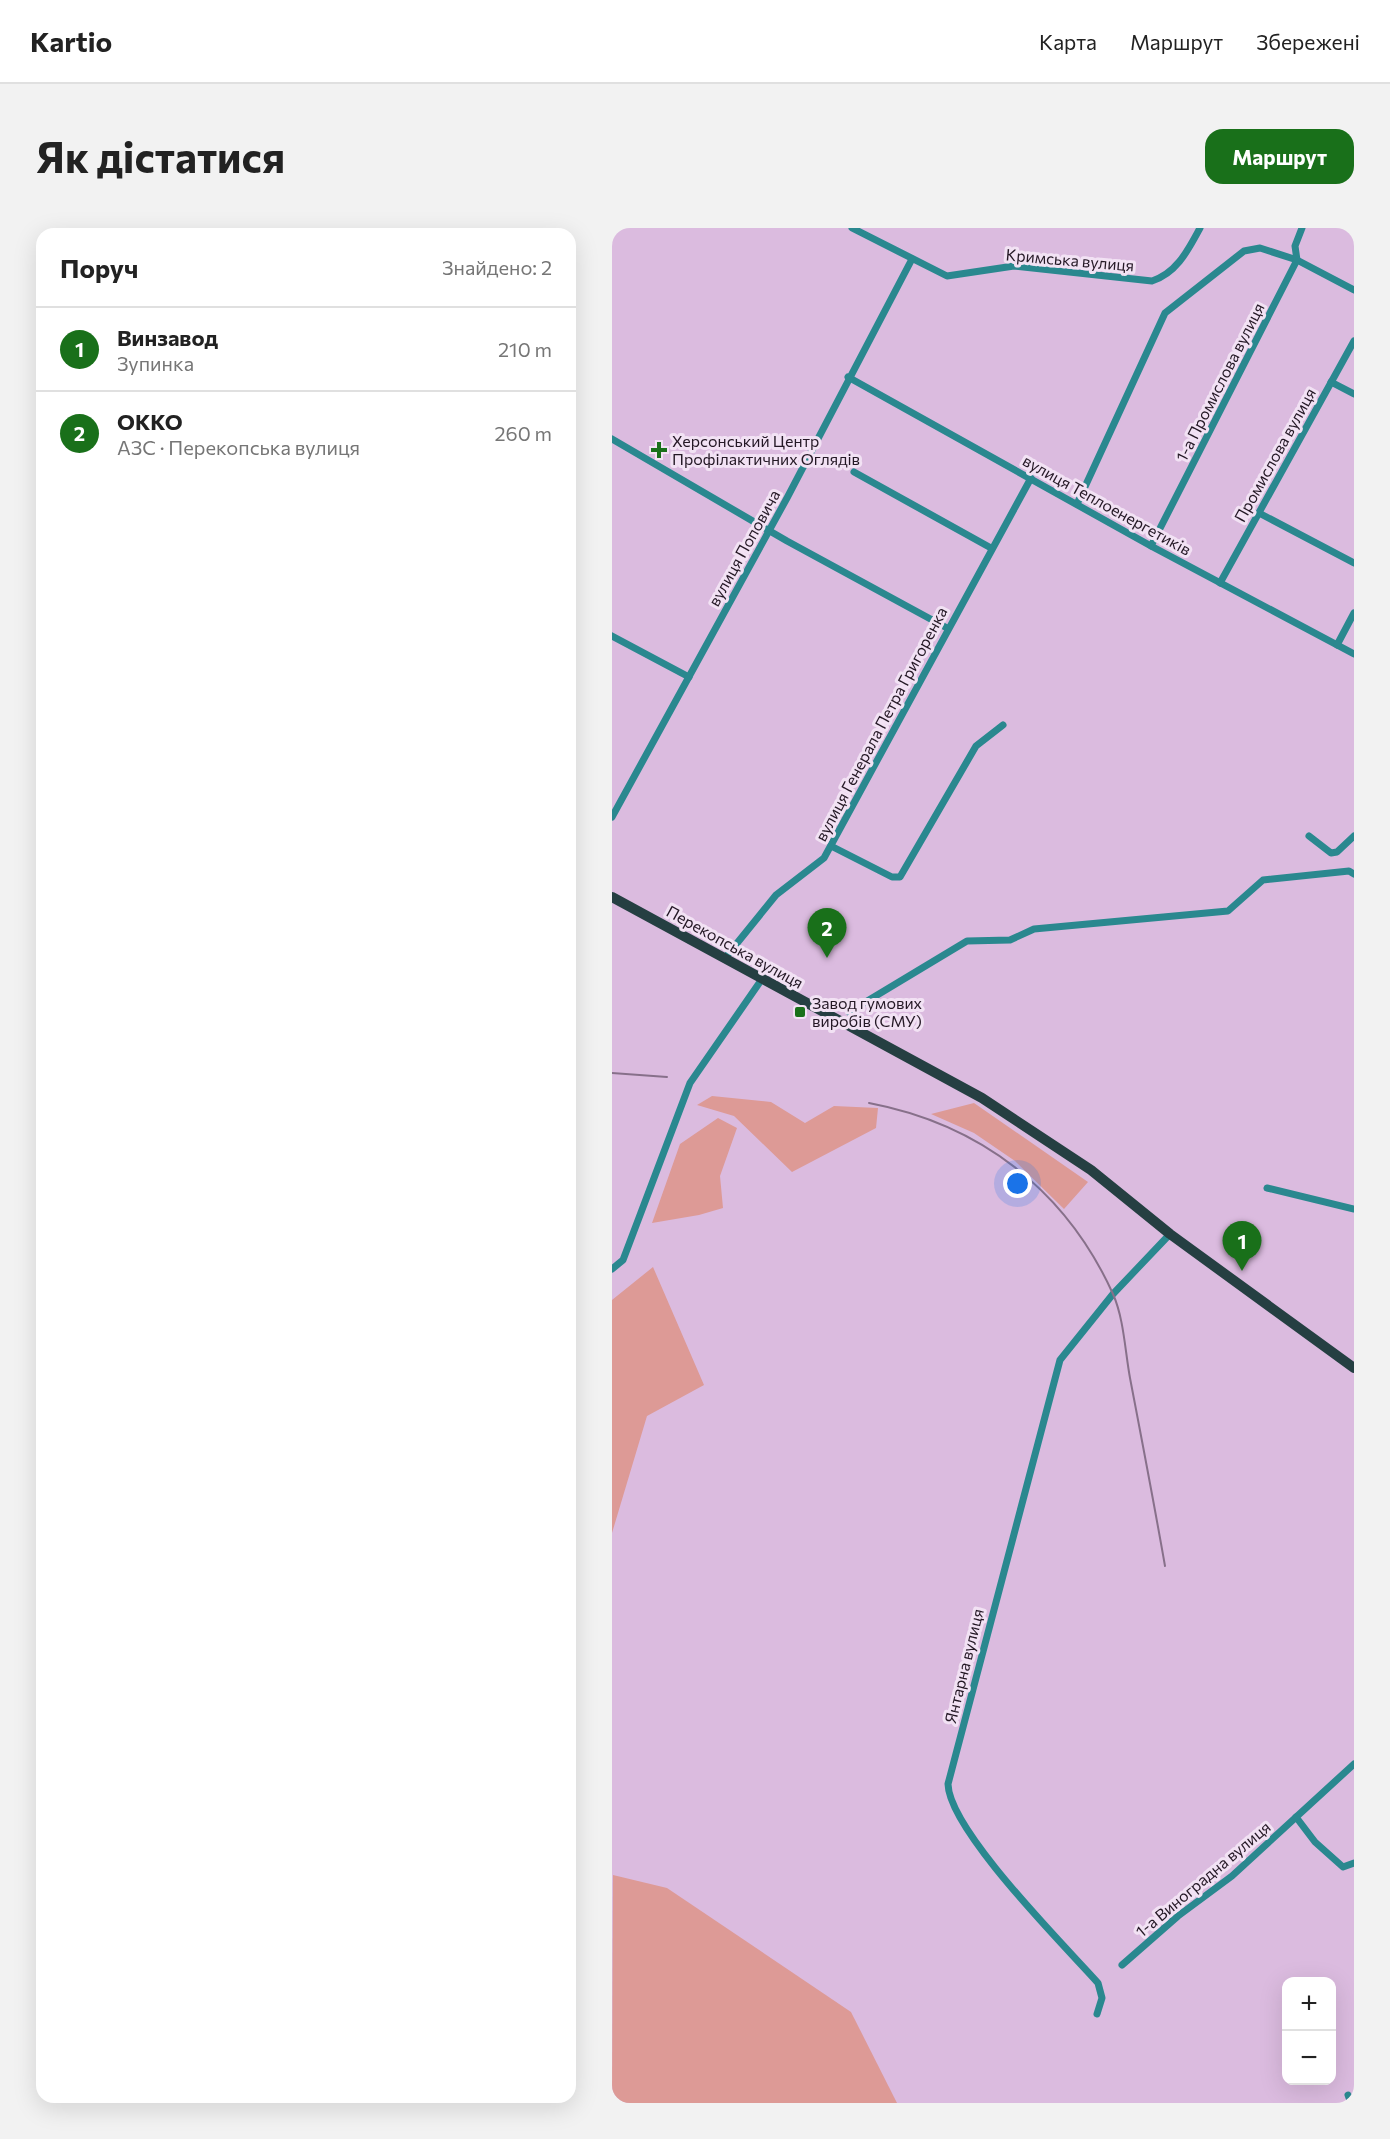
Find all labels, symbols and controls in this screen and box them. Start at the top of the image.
text: Kartio [30,24,112,58]
text: Карта [1039,29,1097,54]
text: Маршрут [1130,29,1223,54]
text: Збережені [1256,29,1360,54]
button: Маршрут [1205,129,1354,184]
text: Як дістатися [36,130,285,182]
street label: Кримська вулиця [1005,244,1135,275]
text: Поруч [60,252,138,283]
text: Знайдено: 2 [442,255,552,279]
street label: 1-а Промислова вулиця [1171,299,1268,464]
text: Винзавод [117,324,218,351]
text: 1 [75,337,84,361]
text: 210 m [498,337,552,361]
text: Зупинка [117,351,194,375]
street label: Промислова вулиця [1230,384,1319,525]
text: ОККО [117,408,183,435]
text: 2 [74,421,85,445]
text: 260 m [494,421,552,445]
place label: Херсонський Центр Профілактичних Оглядів [672,431,860,468]
text: АЗС · Перекопська вулиця [117,435,360,459]
marker: Херсонський Центр Профілактичних Оглядів [650,441,668,459]
street label: вулиця Теплоенергетиків [1020,450,1195,559]
street label: вулиця Поповича [704,486,783,609]
street label: вулиця Генерала Петра Григоренка [811,603,951,844]
street label: Перекопська вулиця [664,901,807,992]
pin: 2 [808,908,846,958]
place label: Завод гумових виробів (СМУ) [812,993,923,1030]
marker: Завод гумових виробів (СМУ) [793,1005,807,1019]
your location [1003,1169,1032,1198]
pin: 1 [1222,1222,1262,1271]
street label: Янтарна вулиця [940,1606,987,1725]
street label: 1-а Виноградна вулиця [1131,1817,1274,1941]
map controls [1282,1977,1336,2085]
button: + [1282,1977,1336,2031]
button: − [1282,2031,1336,2085]

